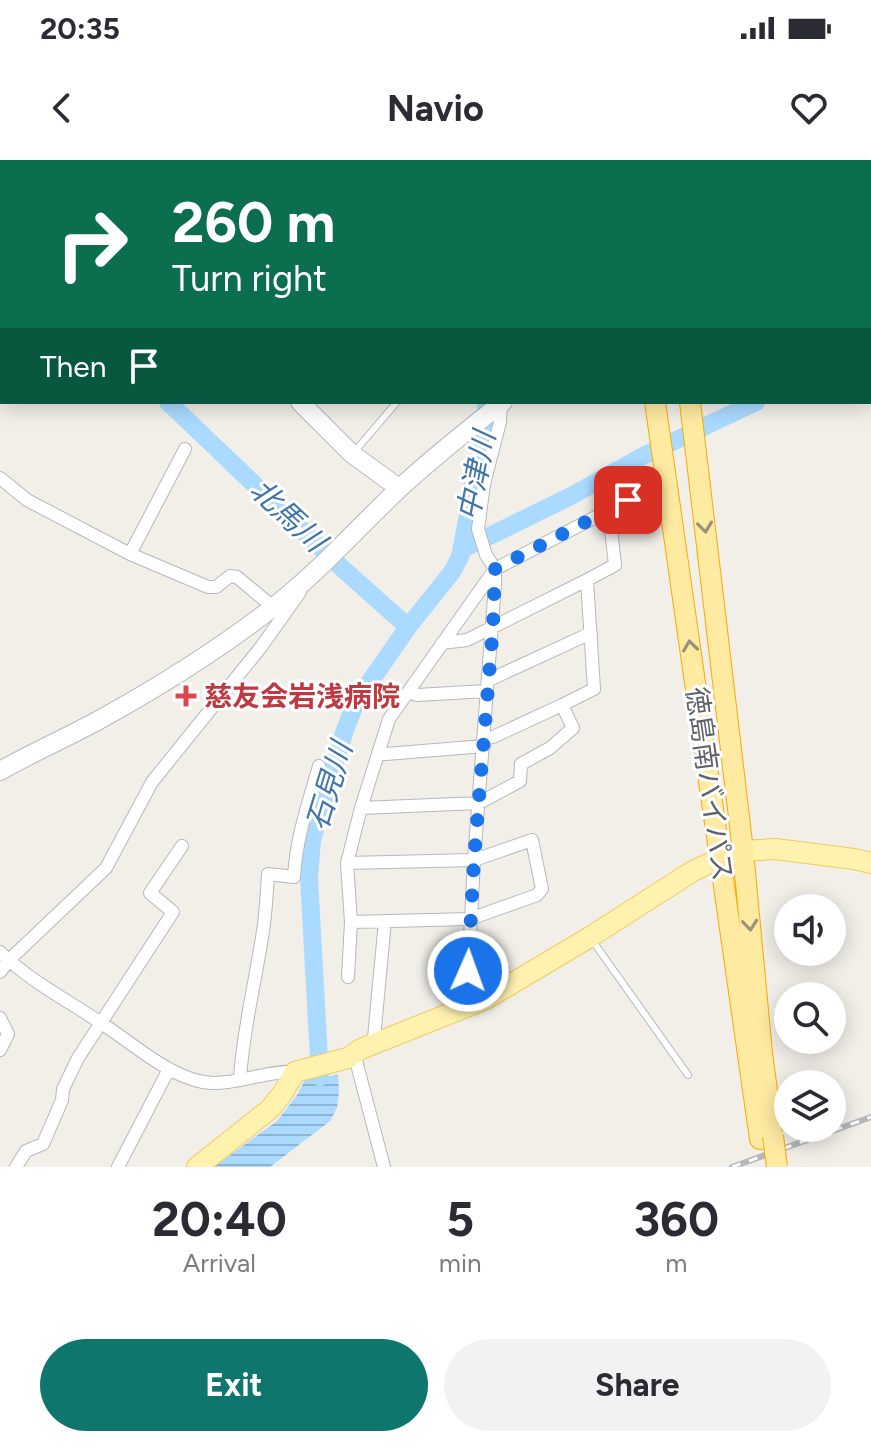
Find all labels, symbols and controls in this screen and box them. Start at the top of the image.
text: 20:35 [40,10,120,47]
icon: back [40,86,84,130]
icon: heart [787,86,831,130]
text: Navio [387,87,484,130]
text: 260 m [172,189,335,256]
icon: right [40,192,144,296]
text: Turn right [172,257,327,300]
icon: arrive [122,344,166,388]
text: Then [40,348,106,385]
water label: 中津川 [449,425,503,524]
pin [594,466,662,534]
water label: 北馬川 [242,471,336,561]
icon: arrive [606,478,650,522]
one-way arrow [696,521,713,534]
one-way arrow [682,640,699,653]
place label: 慈友会岩浅病院 [204,679,400,713]
marker: 慈友会岩浅病院 [175,685,197,707]
street label: 徳島南バイパス [680,685,740,883]
water label: 石見川 [298,735,361,834]
map controls [774,894,846,1142]
button: sound [774,894,846,966]
one-way arrow [741,919,758,932]
position arrow [426,929,510,1013]
button: search [774,982,846,1054]
button: layers [774,1070,846,1142]
text: 20:40 [152,1190,287,1248]
text: 5 [446,1190,474,1248]
text: 360 [633,1190,719,1248]
text: Arrival [183,1247,256,1279]
text: min [439,1247,481,1279]
text: m [665,1247,687,1279]
button: Exit [40,1339,428,1431]
button: Share [444,1339,831,1431]

